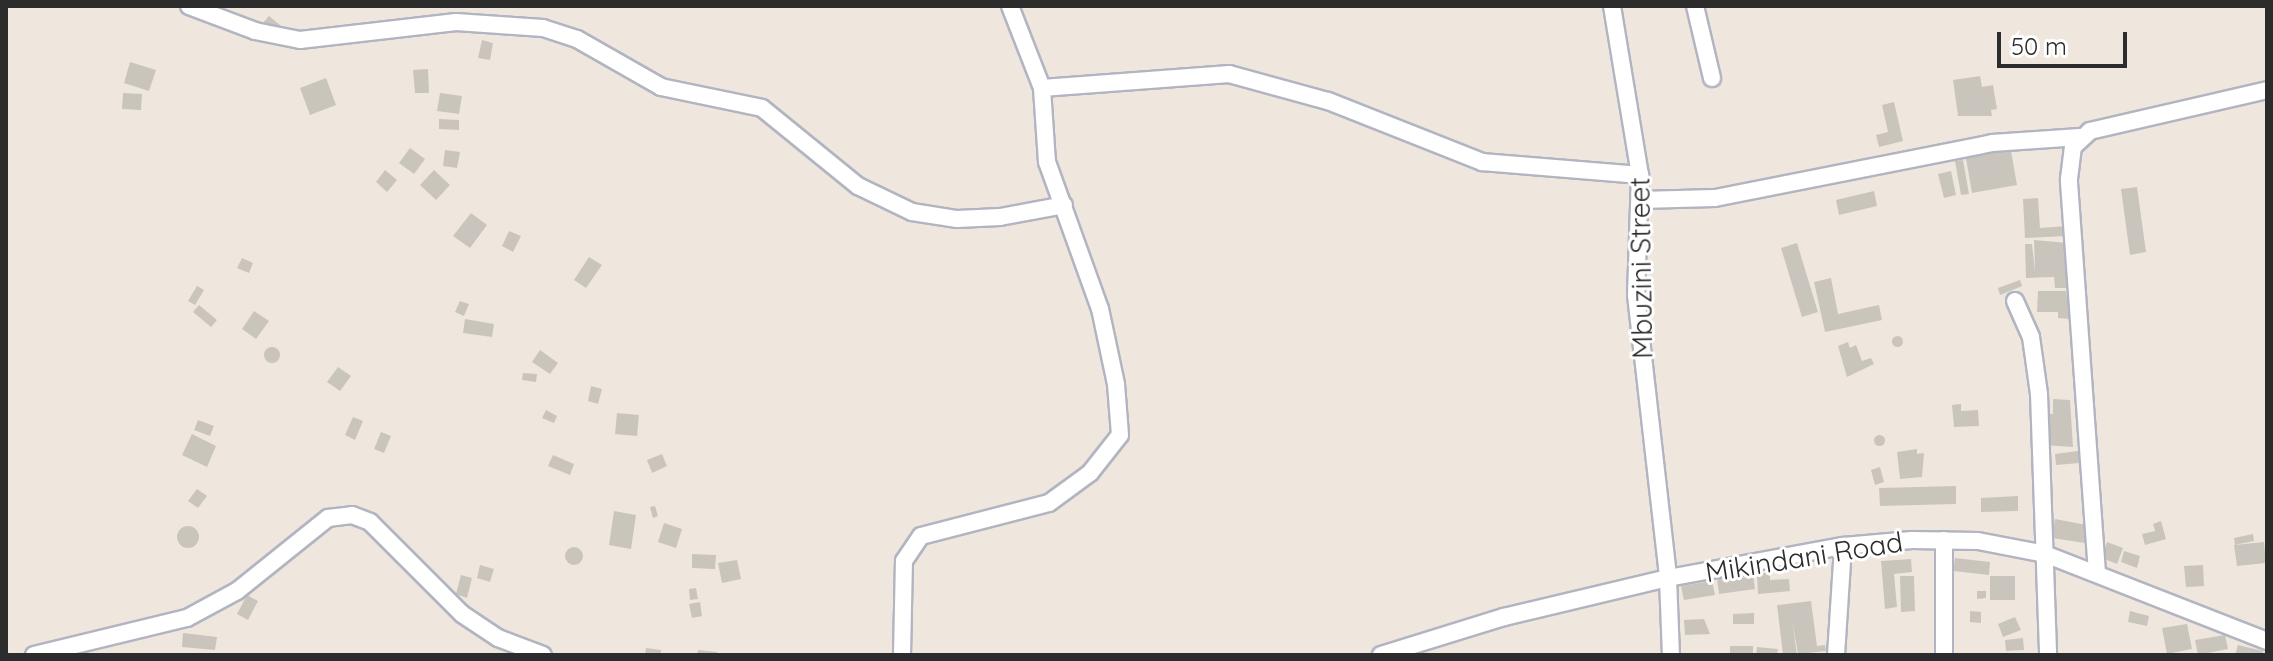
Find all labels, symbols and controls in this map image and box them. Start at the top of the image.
scale bar [2001,16,2131,66]
text: 50 m [2011,31,2067,61]
street label: Mbuzini Street [1623,177,1659,359]
street label: Mikindani Road [1703,525,1905,589]

